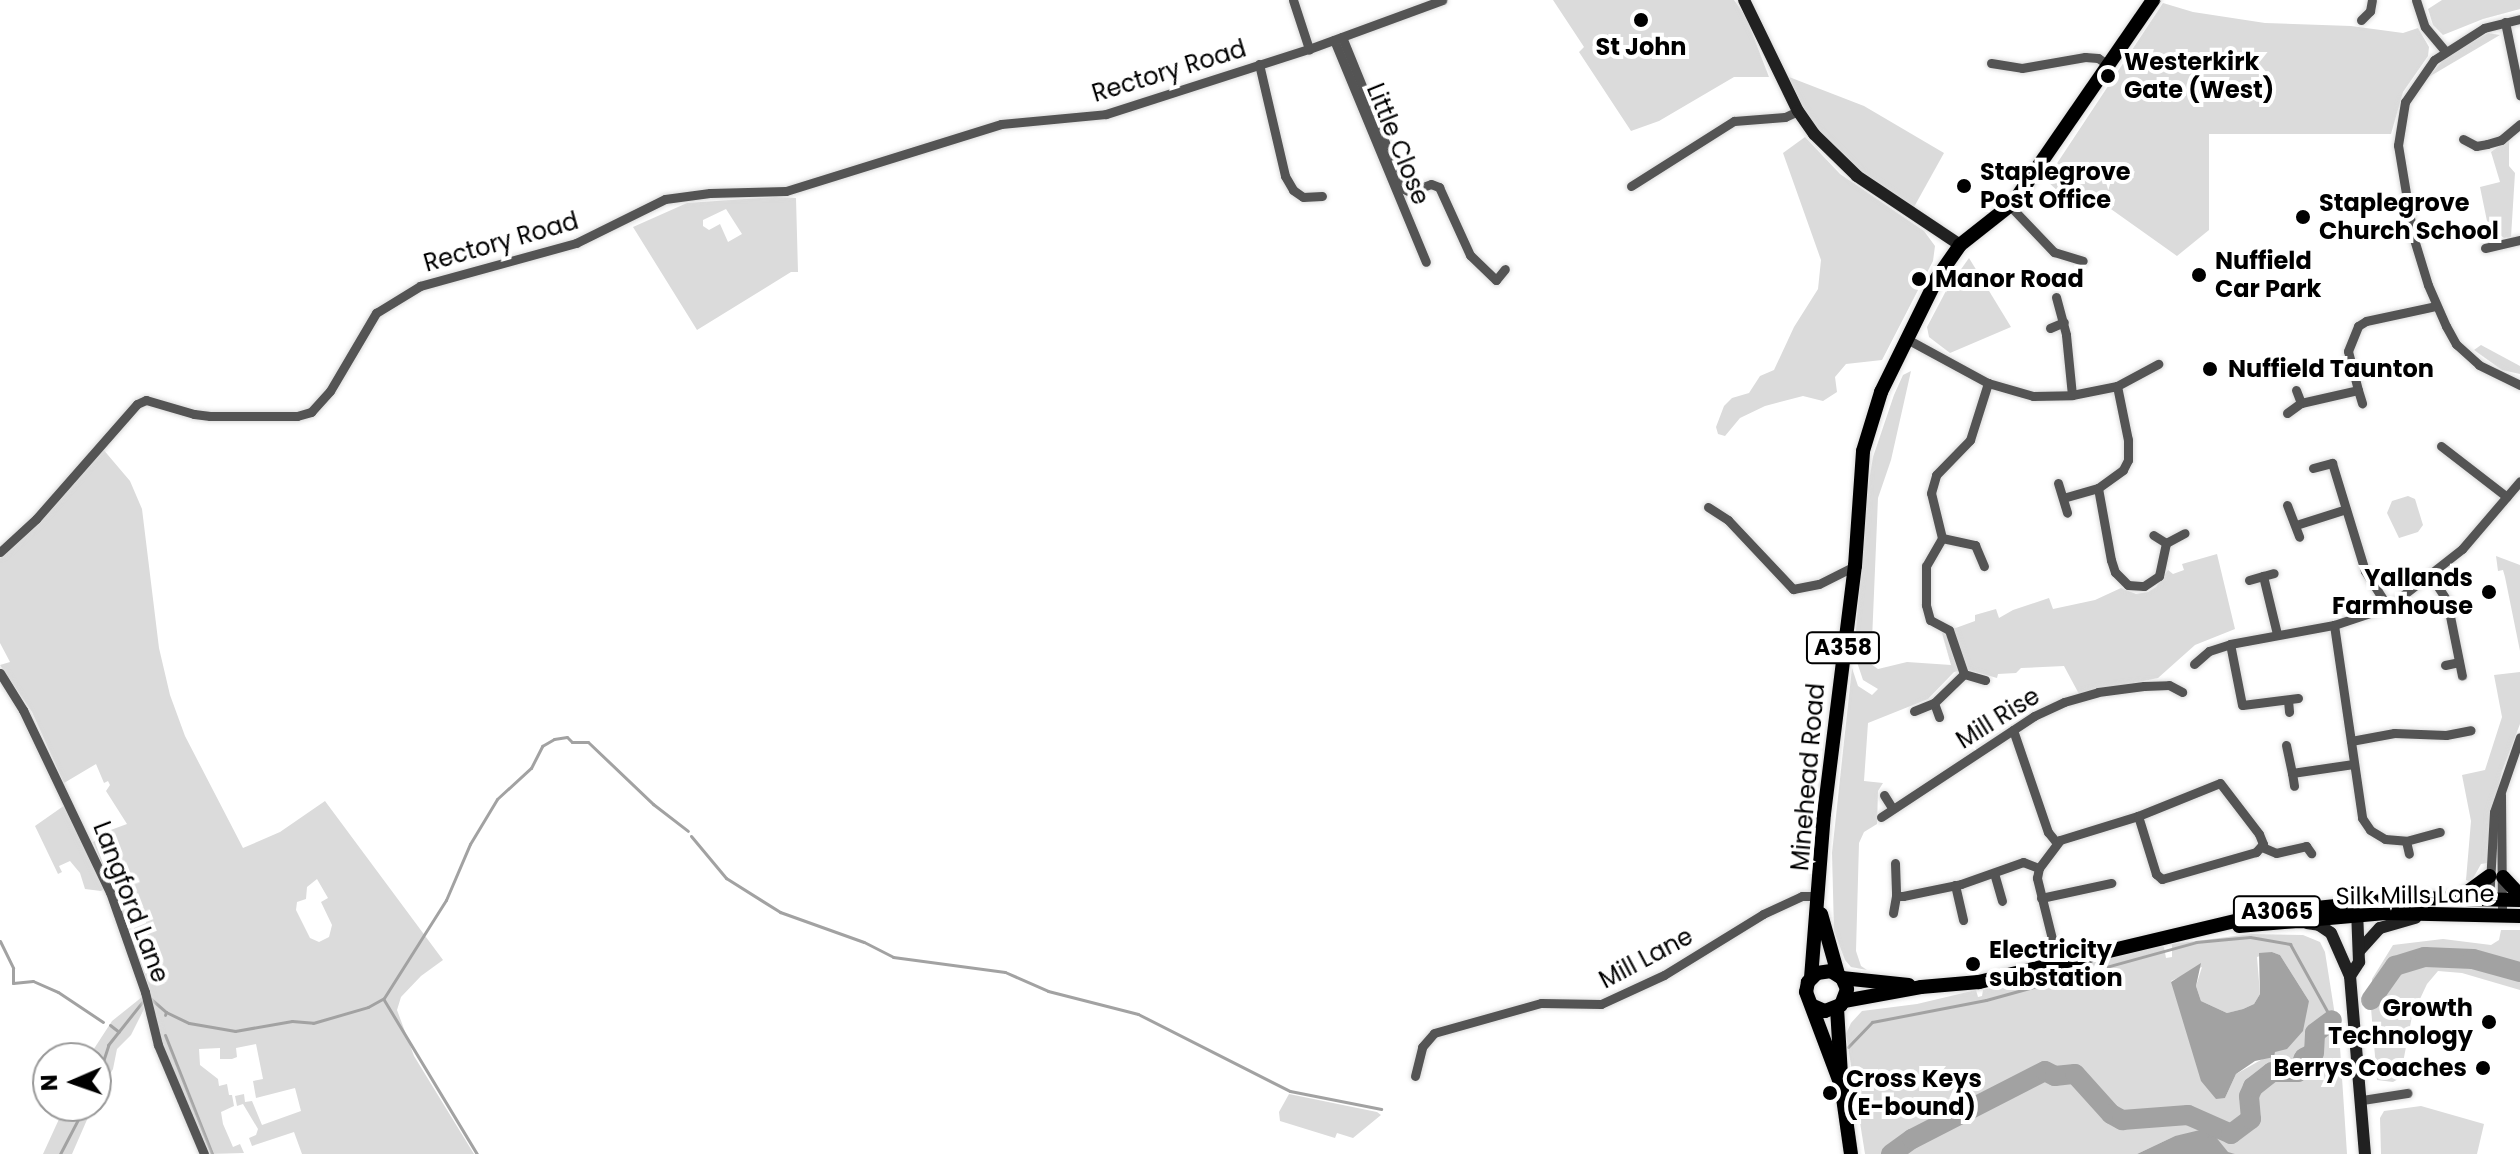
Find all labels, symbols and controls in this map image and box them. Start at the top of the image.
marker: St John [1632,11,1650,29]
place label: St John [1595,33,1687,61]
street label: Rectory Road [1089,34,1249,108]
place label: Westerkirk Gate (West) [2124,48,2274,104]
marker: Westerkirk Gate (West) [2099,67,2117,85]
street label: Little Close [1361,79,1435,209]
place label: Staplegrove Post Office [1980,158,2131,214]
marker: Staplegrove Post Office [1955,177,1973,195]
place label: Staplegrove Church School [2319,189,2499,245]
street label: Rectory Road [420,206,582,278]
marker: Staplegrove Church School [2294,208,2312,226]
place label: Nuffield Car Park [2215,247,2321,303]
place label: Manor Road [1935,265,2084,293]
marker: Nuffield Car Park [2190,266,2208,284]
marker: Manor Road [1910,270,1928,288]
place label: Nuffield Taunton [2228,355,2434,383]
marker: Nuffield Taunton [2199,358,2221,380]
place label: Yallands Farmhouse [2332,564,2473,620]
marker: Yallands Farmhouse [2480,583,2498,601]
road number: A358 [1805,630,1881,666]
street label: Mill Rise [1951,681,2045,755]
street label: Minehead Road [1785,682,1831,872]
street label: Langford Lane [87,818,175,986]
street label: Silk Mills Lane [2335,879,2495,911]
road number: A3065 [2231,894,2323,930]
street label: Mill Lane [1594,921,1698,995]
place label: Electricity substation [1989,936,2123,992]
marker: Electricity substation [1964,955,1982,973]
place label: Growth Technology [2328,994,2473,1050]
marker: Growth Technology [2480,1013,2498,1031]
north arrow [32,1042,112,1122]
place label: Berrys Coaches [2273,1054,2467,1082]
marker: Berrys Coaches [2474,1059,2492,1077]
place label: Cross Keys (E-bound) [1846,1065,1982,1121]
text: N [34,1074,65,1092]
marker: Cross Keys (E-bound) [1821,1084,1839,1102]

